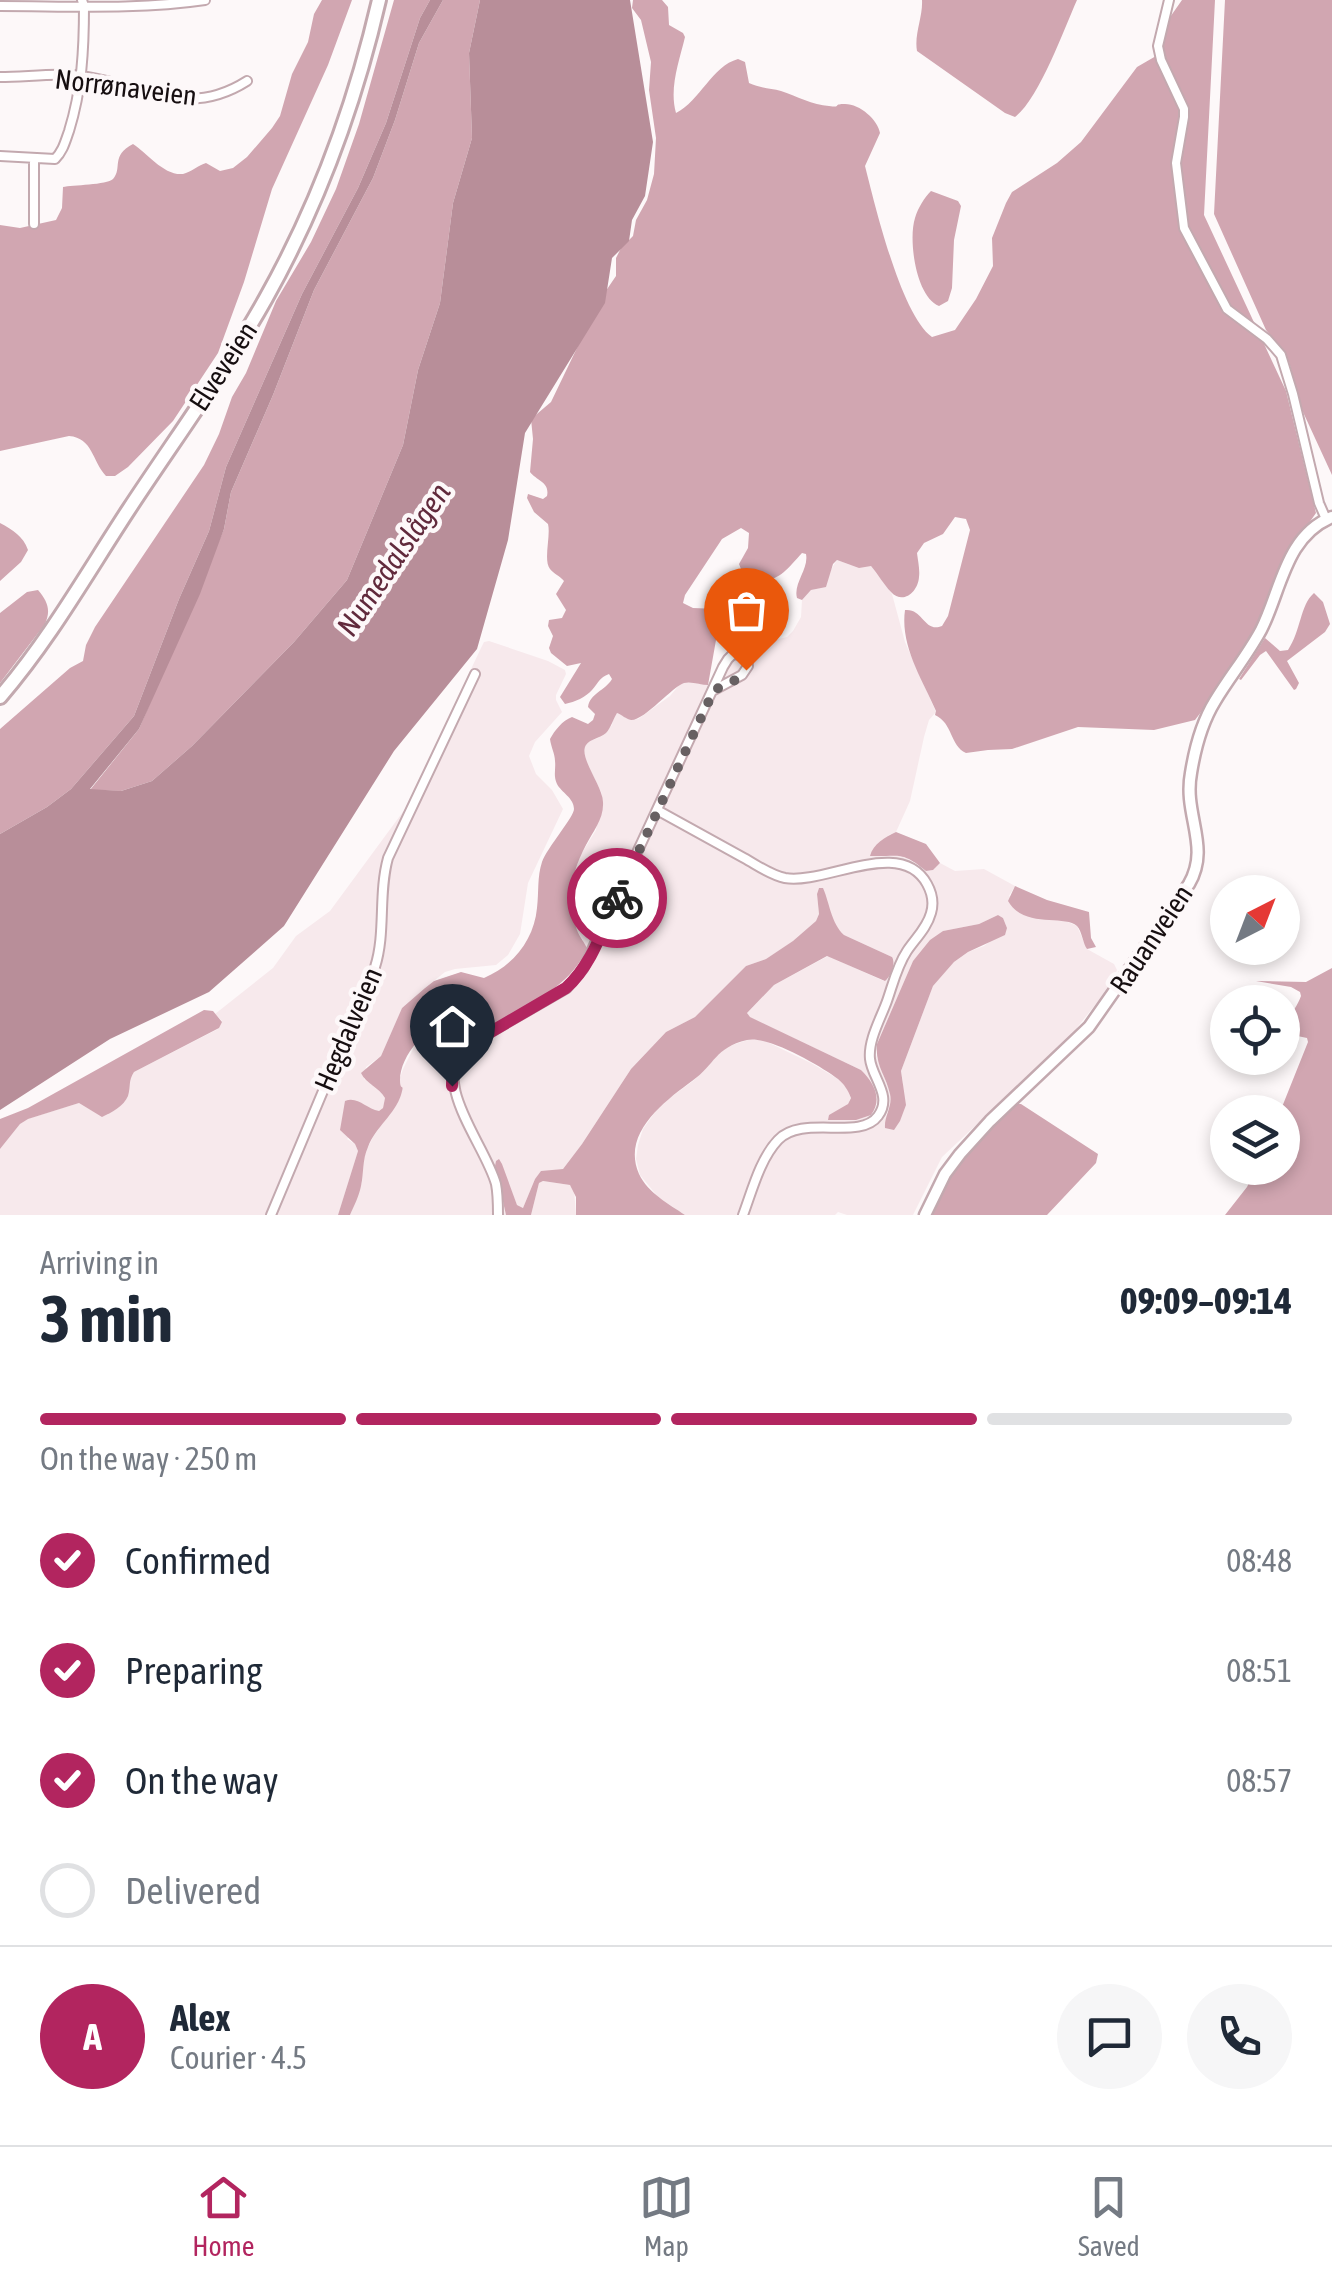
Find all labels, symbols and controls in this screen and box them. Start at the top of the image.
street label: Norrønaveien [53,62,199,112]
street label: Elveveien [182,316,264,416]
water label: Numedalslågen [330,476,456,642]
pin [704,568,789,671]
icon: bag [719,583,774,638]
courier [567,848,667,948]
icon: bike [590,871,645,926]
north arrow [1210,875,1300,965]
map controls [1210,875,1300,1185]
street label: Rauanveien [1103,879,1199,999]
street label: Hegdalveien [308,963,388,1095]
pin [410,984,495,1087]
button: locate [1210,985,1300,1075]
icon: home [425,999,480,1054]
button: layers [1210,1095,1300,1185]
text: Arriving in [40,1244,159,1281]
text: 09:09–09:14 [1120,1279,1292,1322]
text: 3 min [40,1281,173,1356]
text: On the way · 250 m [40,1440,257,1477]
icon: check [40,1533,95,1588]
text: Confirmed [125,1539,271,1582]
text: 08:48 [1226,1542,1292,1579]
icon: check [40,1643,95,1698]
text: Preparing [125,1649,263,1692]
text: 08:51 [1226,1652,1292,1689]
icon: check [40,1753,95,1808]
text: On the way [125,1759,278,1802]
text: 08:57 [1226,1762,1292,1799]
text: Delivered [125,1869,261,1912]
button: chat [1057,1984,1162,2089]
button: phone [1187,1984,1292,2089]
text: Alex [170,1996,231,2039]
text: A [83,2015,102,2058]
text: Courier · 4.5 [170,2039,307,2076]
tab: Home [192,2170,254,2262]
tab: Map [639,2170,694,2262]
tab: Saved [1078,2170,1140,2262]

